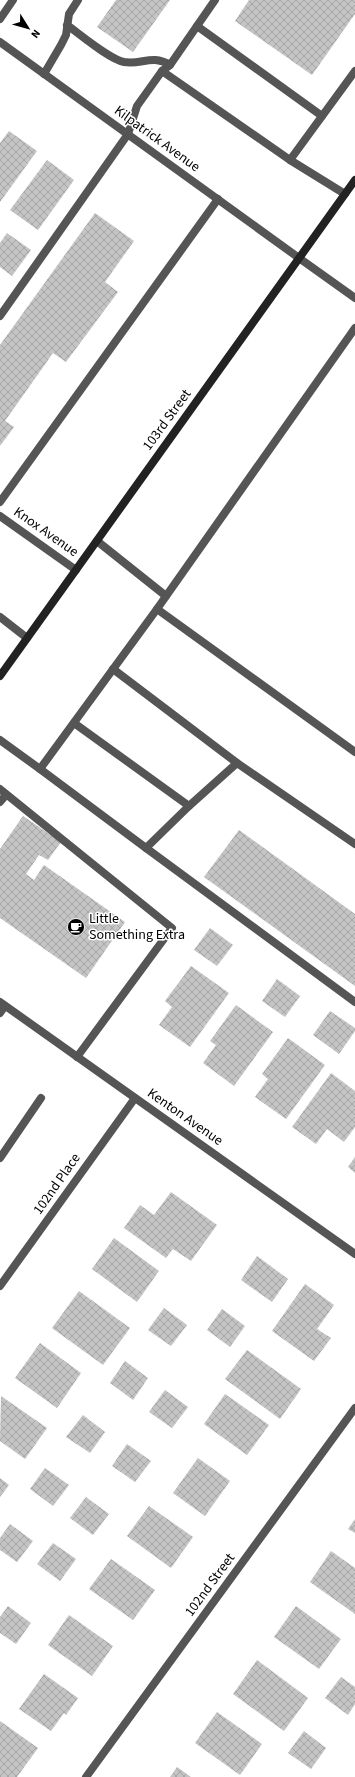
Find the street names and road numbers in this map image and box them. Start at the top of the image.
street label: Kilpatrick Avenue [110,101,204,177]
street label: 103rd Street [138,385,196,455]
street label: Knox Avenue [9,502,83,562]
street label: Kenton Avenue [143,1083,227,1151]
street label: 102nd Place [29,1149,85,1219]
street label: 102nd Street [180,1549,240,1621]

